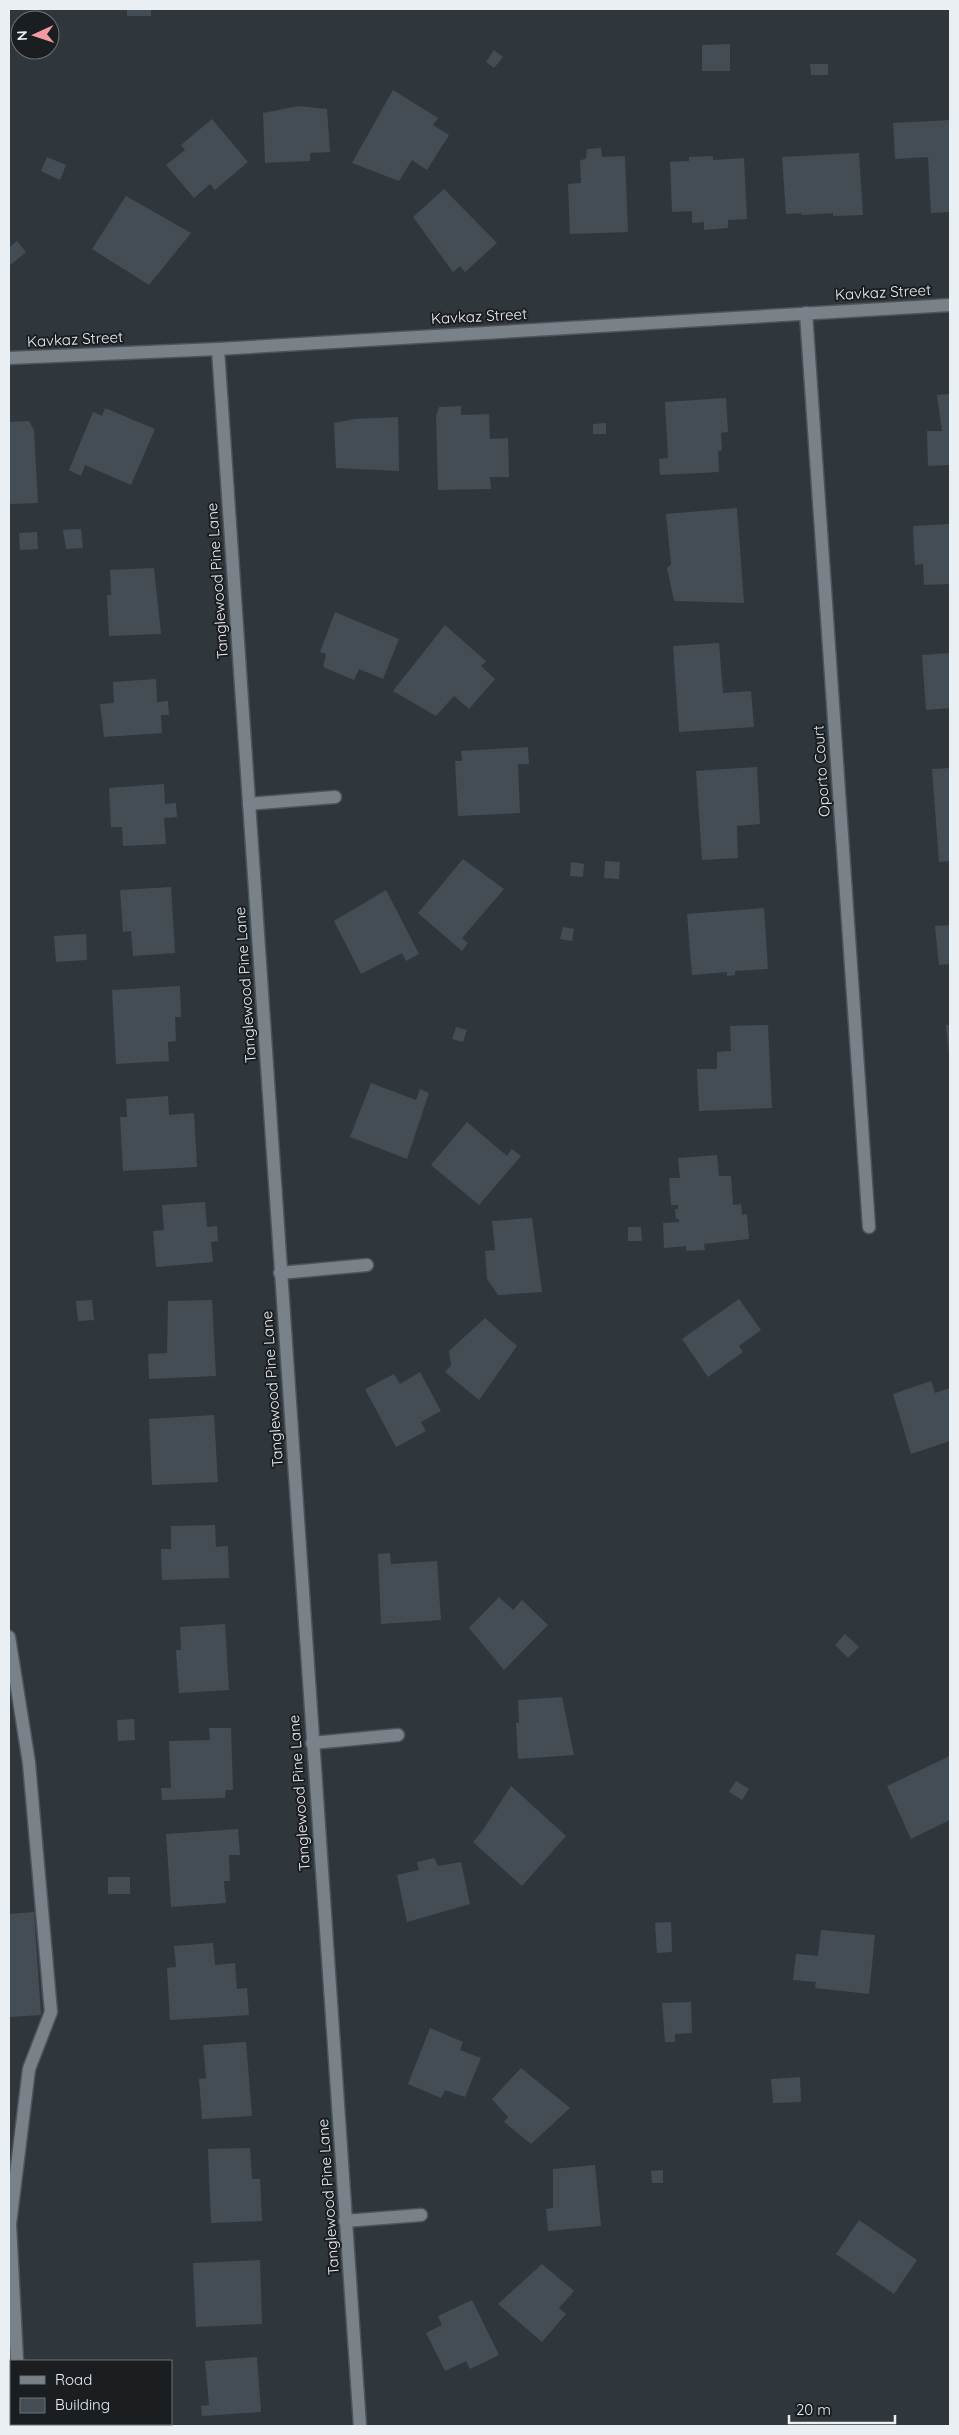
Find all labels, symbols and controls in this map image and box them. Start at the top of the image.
north arrow [10,10,60,60]
text: N [13,30,31,41]
street label: Kavkaz Street [834,280,932,304]
street label: Kavkaz Street [430,304,528,328]
street label: Kavkaz Street [26,327,124,351]
street label: Tanglewood Pine Lane [202,502,232,660]
street label: Oporto Court [808,725,834,817]
street label: Tanglewood Pine Lane [230,906,260,1064]
street label: Tanglewood Pine Lane [257,1310,287,1468]
street label: Tanglewood Pine Lane [284,1714,314,1872]
street label: Tanglewood Pine Lane [313,2118,343,2276]
legend [10,2360,172,2425]
text: Road [55,2370,92,2389]
scale bar [789,2392,895,2424]
text: Building [55,2395,110,2414]
text: 20 m [796,2400,831,2419]

